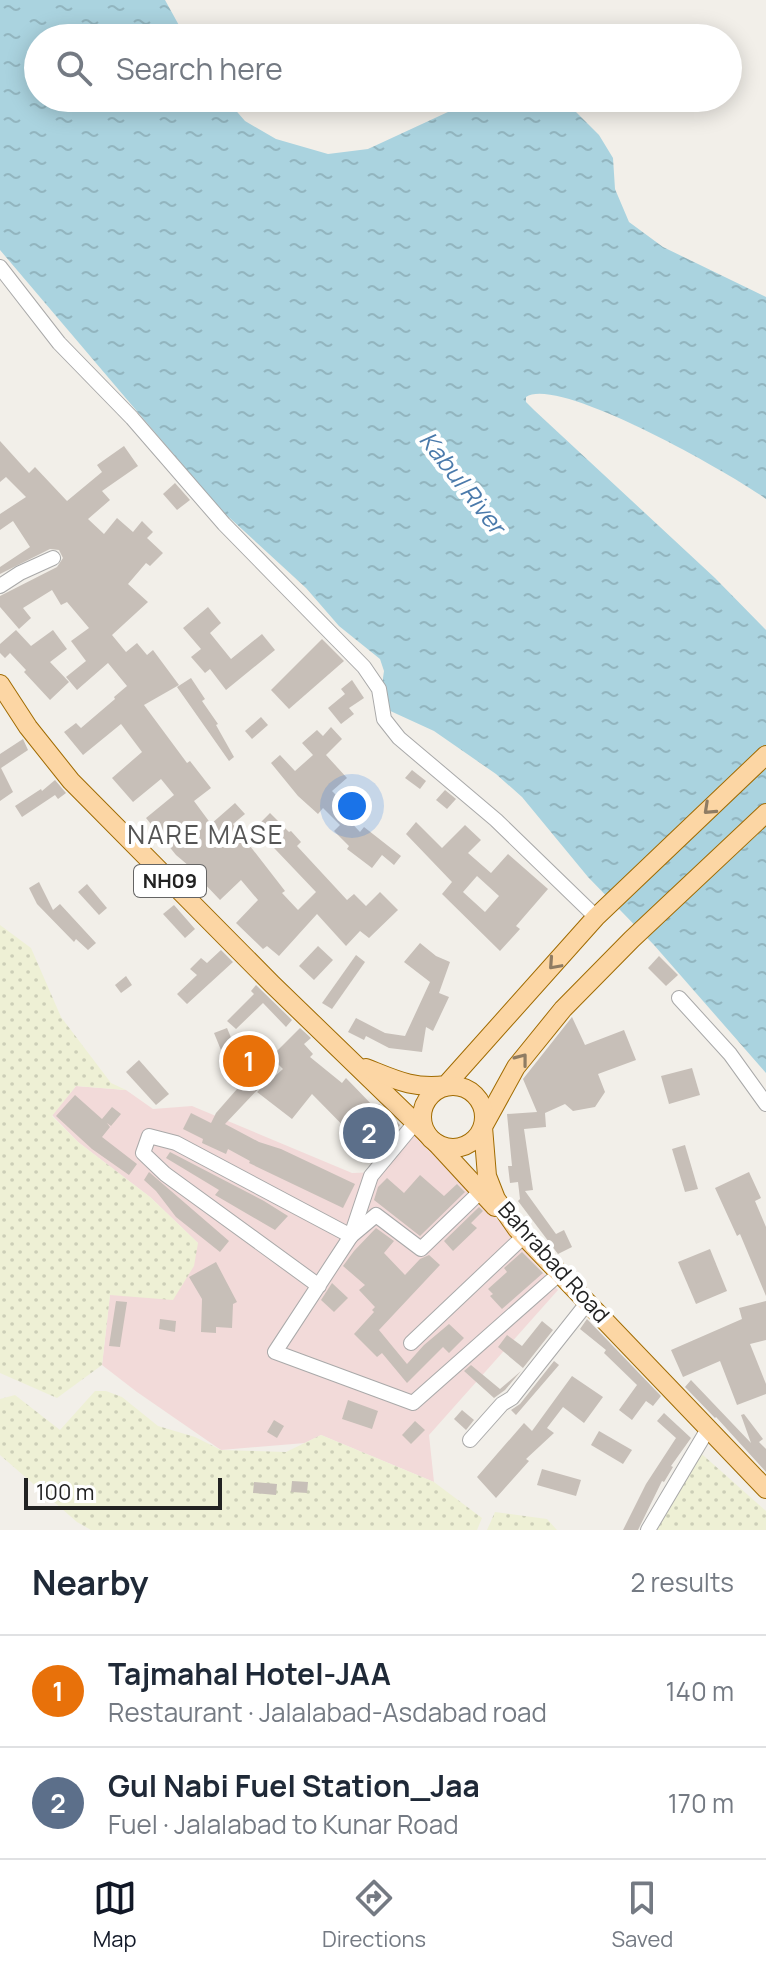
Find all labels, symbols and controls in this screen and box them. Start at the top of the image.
search box [24,24,742,112]
icon: search [52,46,96,90]
text: Search here [116,48,283,89]
water label: Kabul River [413,424,516,543]
your location [332,786,372,826]
one-way arrow [704,799,719,813]
district label: NARE MASE [127,816,285,852]
road number: NH09 [134,865,206,897]
one-way arrow [549,955,563,970]
pin: 1 [223,1031,275,1091]
one-way arrow [513,1054,527,1068]
pin: 2 [343,1103,395,1163]
street label: Bahrabad Road [492,1195,616,1329]
scale bar [24,1474,222,1510]
text: 100 m [36,1477,94,1507]
text: Nearby [32,1559,148,1605]
text: 2 results [630,1564,734,1600]
text: Tajmahal Hotel-JAA [108,1653,391,1694]
text: 1 [52,1673,64,1709]
text: 140 m [665,1673,734,1709]
text: Restaurant · Jalalabad-Asdabad road [108,1694,547,1730]
text: Gul Nabi Fuel Station_Jaa [108,1765,480,1806]
text: 2 [50,1785,66,1821]
text: 170 m [668,1785,734,1821]
text: Fuel · Jalalabad to Kunar Road [108,1806,459,1842]
tab: Map [93,1876,137,1954]
tab: Directions [322,1876,426,1954]
tab: Saved [611,1876,673,1954]

